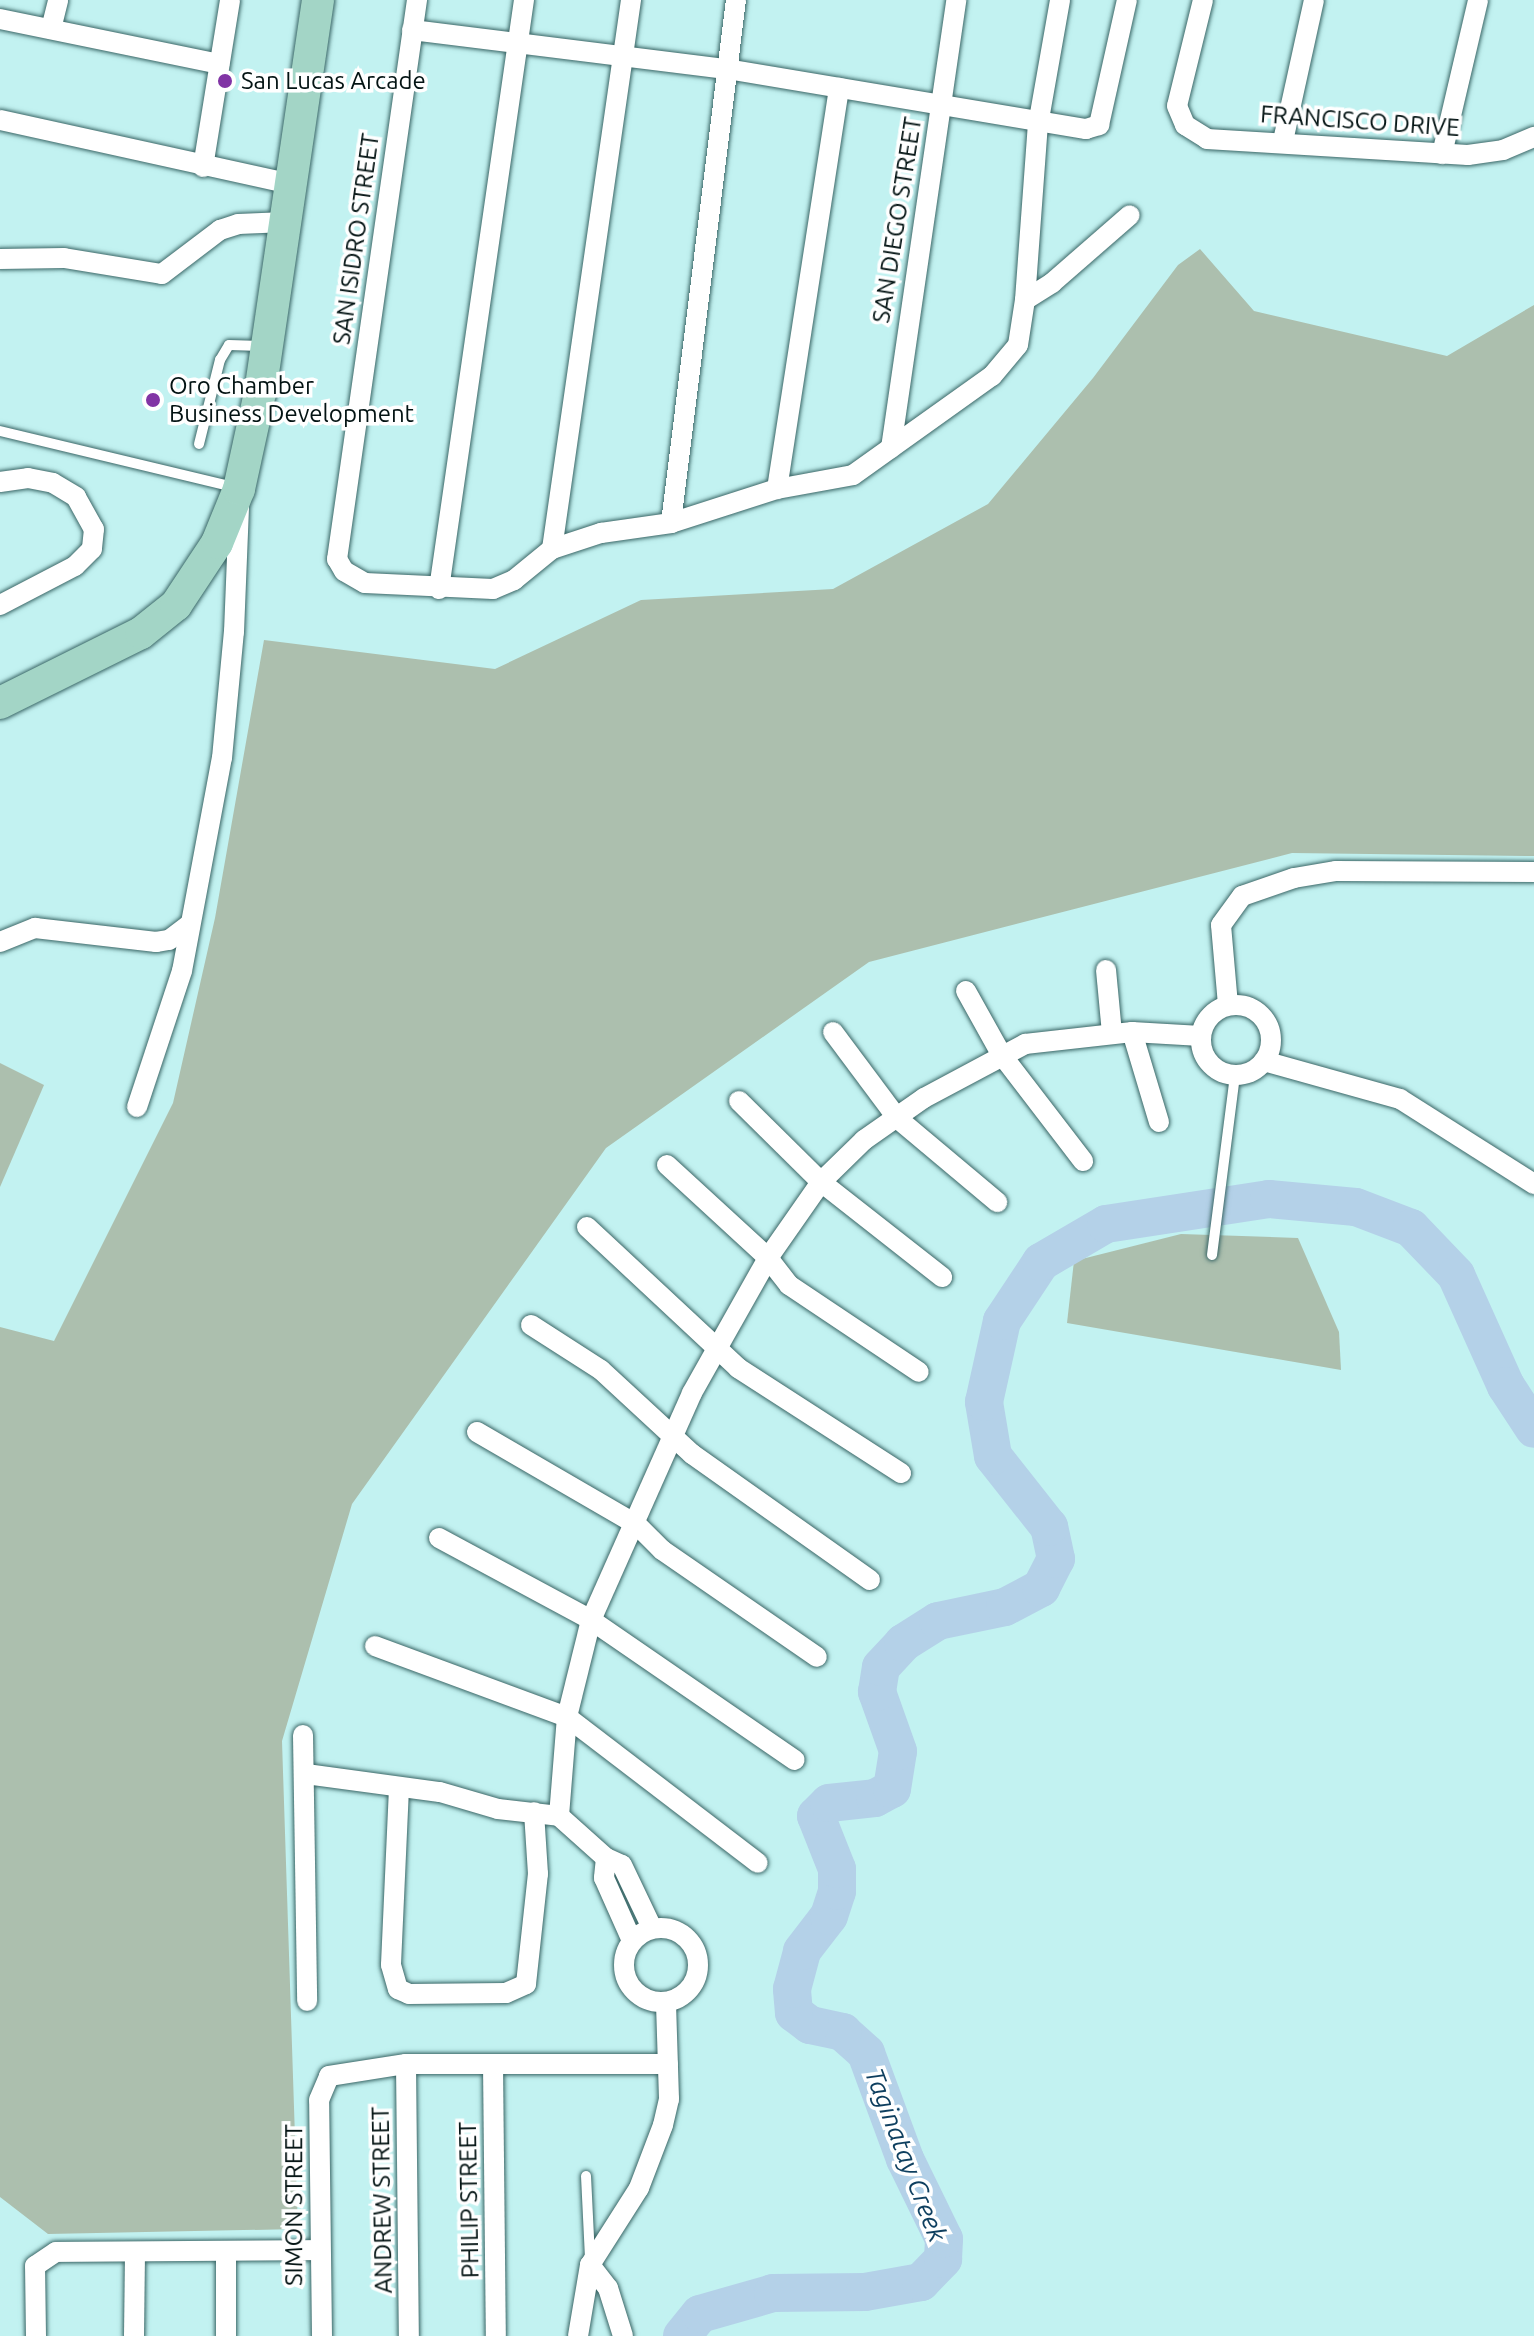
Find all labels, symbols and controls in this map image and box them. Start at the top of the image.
place label: San Lucas Arcade [241,67,426,95]
marker: San Lucas Arcade [216,72,234,90]
street label: FRANCISCO DRIVE [1259,100,1461,142]
street label: SAN DIEGO STREET [866,115,928,325]
street label: SAN ISIDRO STREET [327,132,385,346]
place label: Oro Chamber Business Development [169,372,414,428]
marker: Oro Chamber Business Development [144,391,162,409]
water label: Taginatay Creek [859,2064,953,2246]
street label: ANDREW STREET [366,2106,398,2294]
street label: PHILIP STREET [453,2121,485,2279]
street label: SIMON STREET [280,2124,308,2286]

